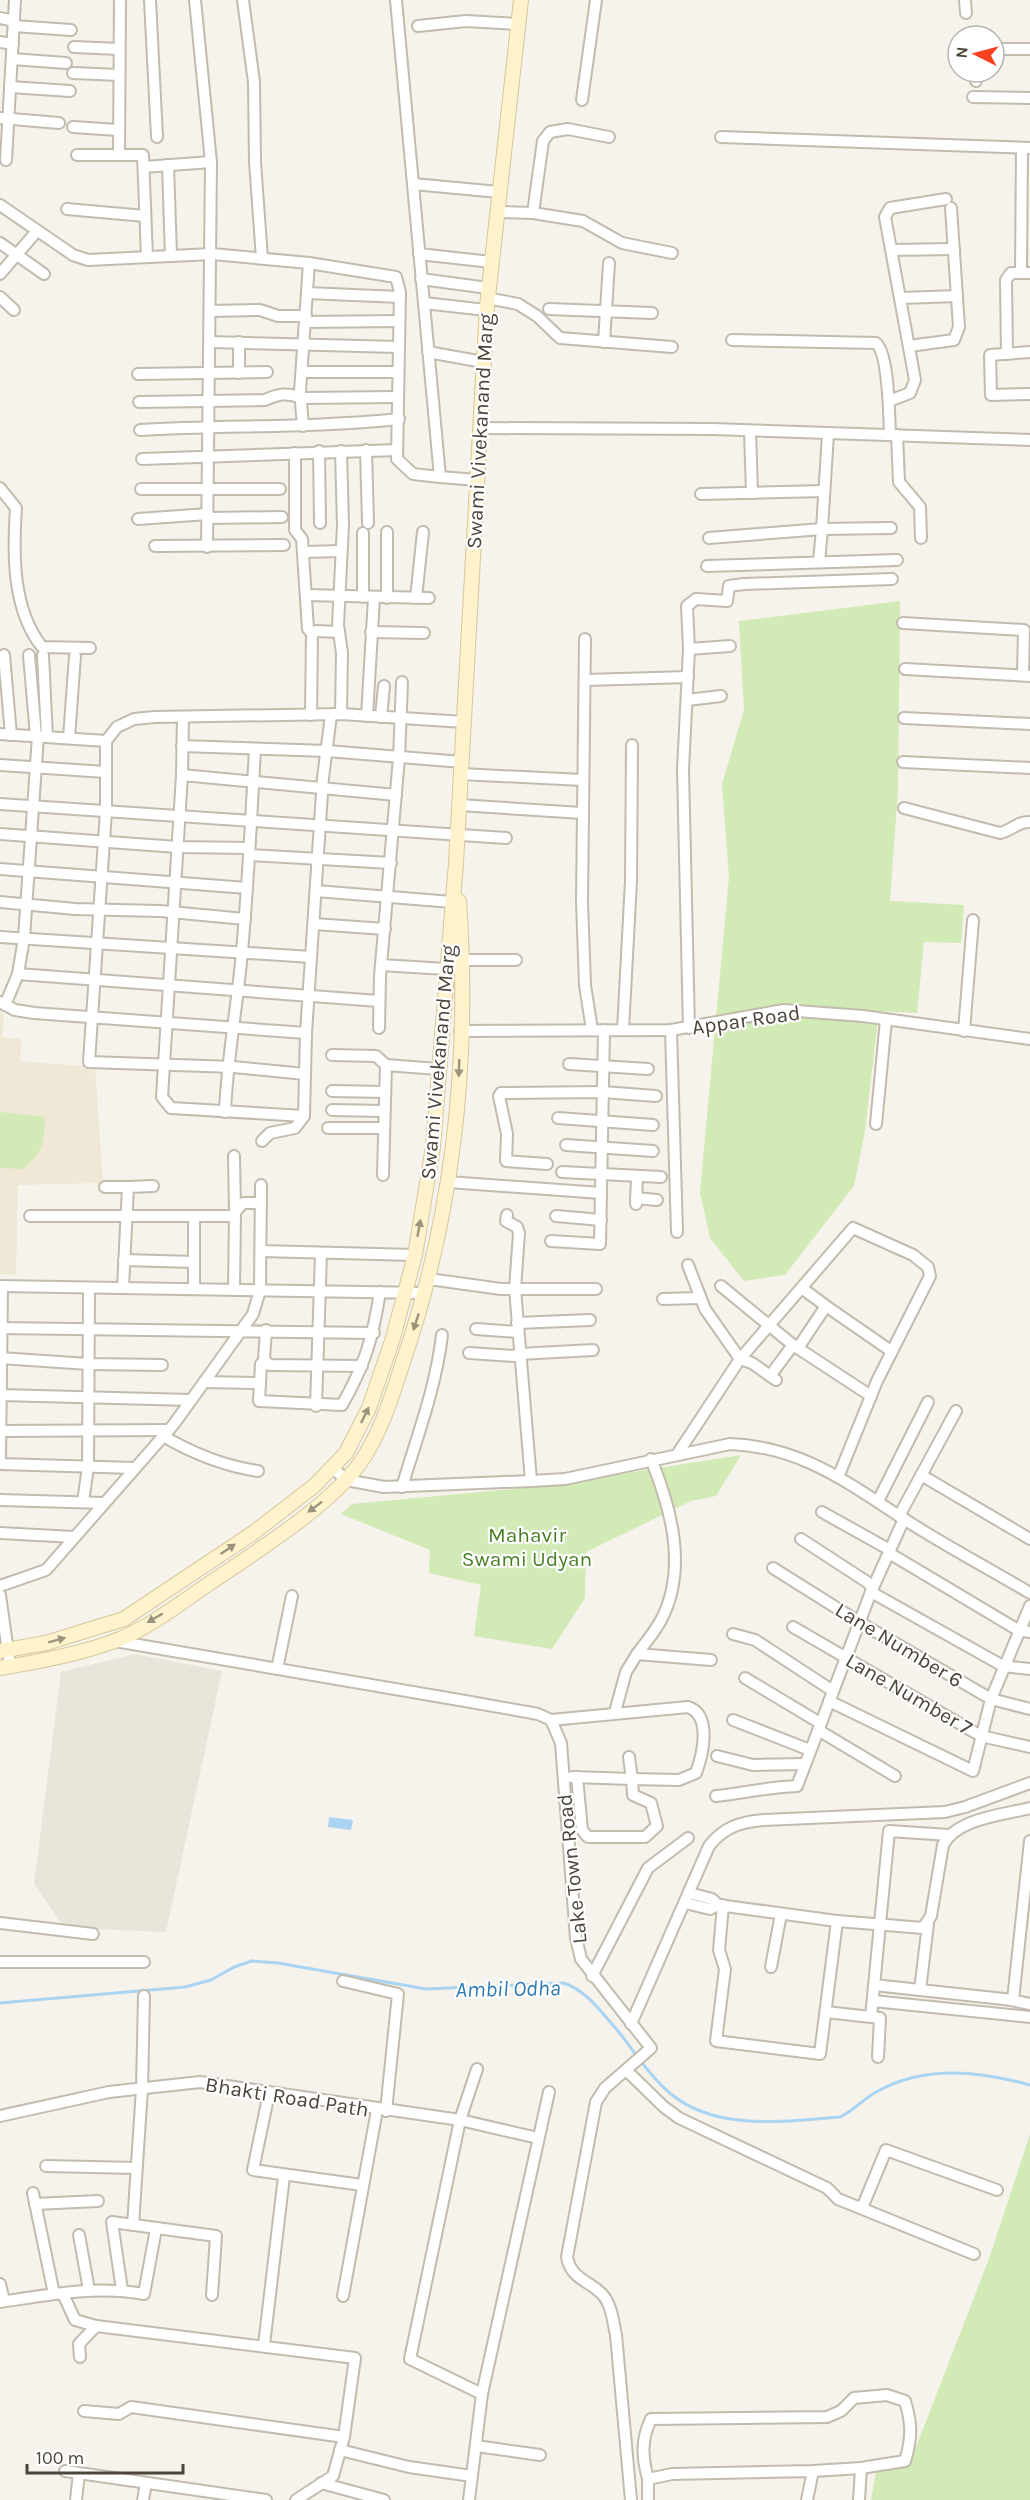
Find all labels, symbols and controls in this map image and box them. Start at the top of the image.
north arrow [946,24,1006,84]
text: N [952,46,972,59]
street label: Swami Vivekanand Marg [462,312,498,549]
street label: Swami Vivekanand Marg [416,943,460,1181]
street label: Appar Road [690,1001,802,1039]
one-way arrow [454,1059,463,1078]
one-way arrow [415,1219,424,1238]
one-way arrow [411,1313,420,1331]
one-way arrow [361,1407,370,1424]
one-way arrow [307,1501,323,1513]
park label: Mahavir Swami Udyan [462,1523,592,1571]
one-way arrow [220,1544,237,1555]
street label: Lane Number 6 [831,1598,967,1692]
one-way arrow [147,1613,163,1624]
one-way arrow [48,1634,67,1644]
street label: Lane Number 7 [841,1648,977,1740]
street label: Lake Town Road [552,1793,592,1945]
water label: Ambil Odha [455,1975,561,2003]
street label: Bhakti Road Path [203,2072,371,2122]
scale bar [27,2437,183,2475]
text: 100 m [36,2447,84,2469]

